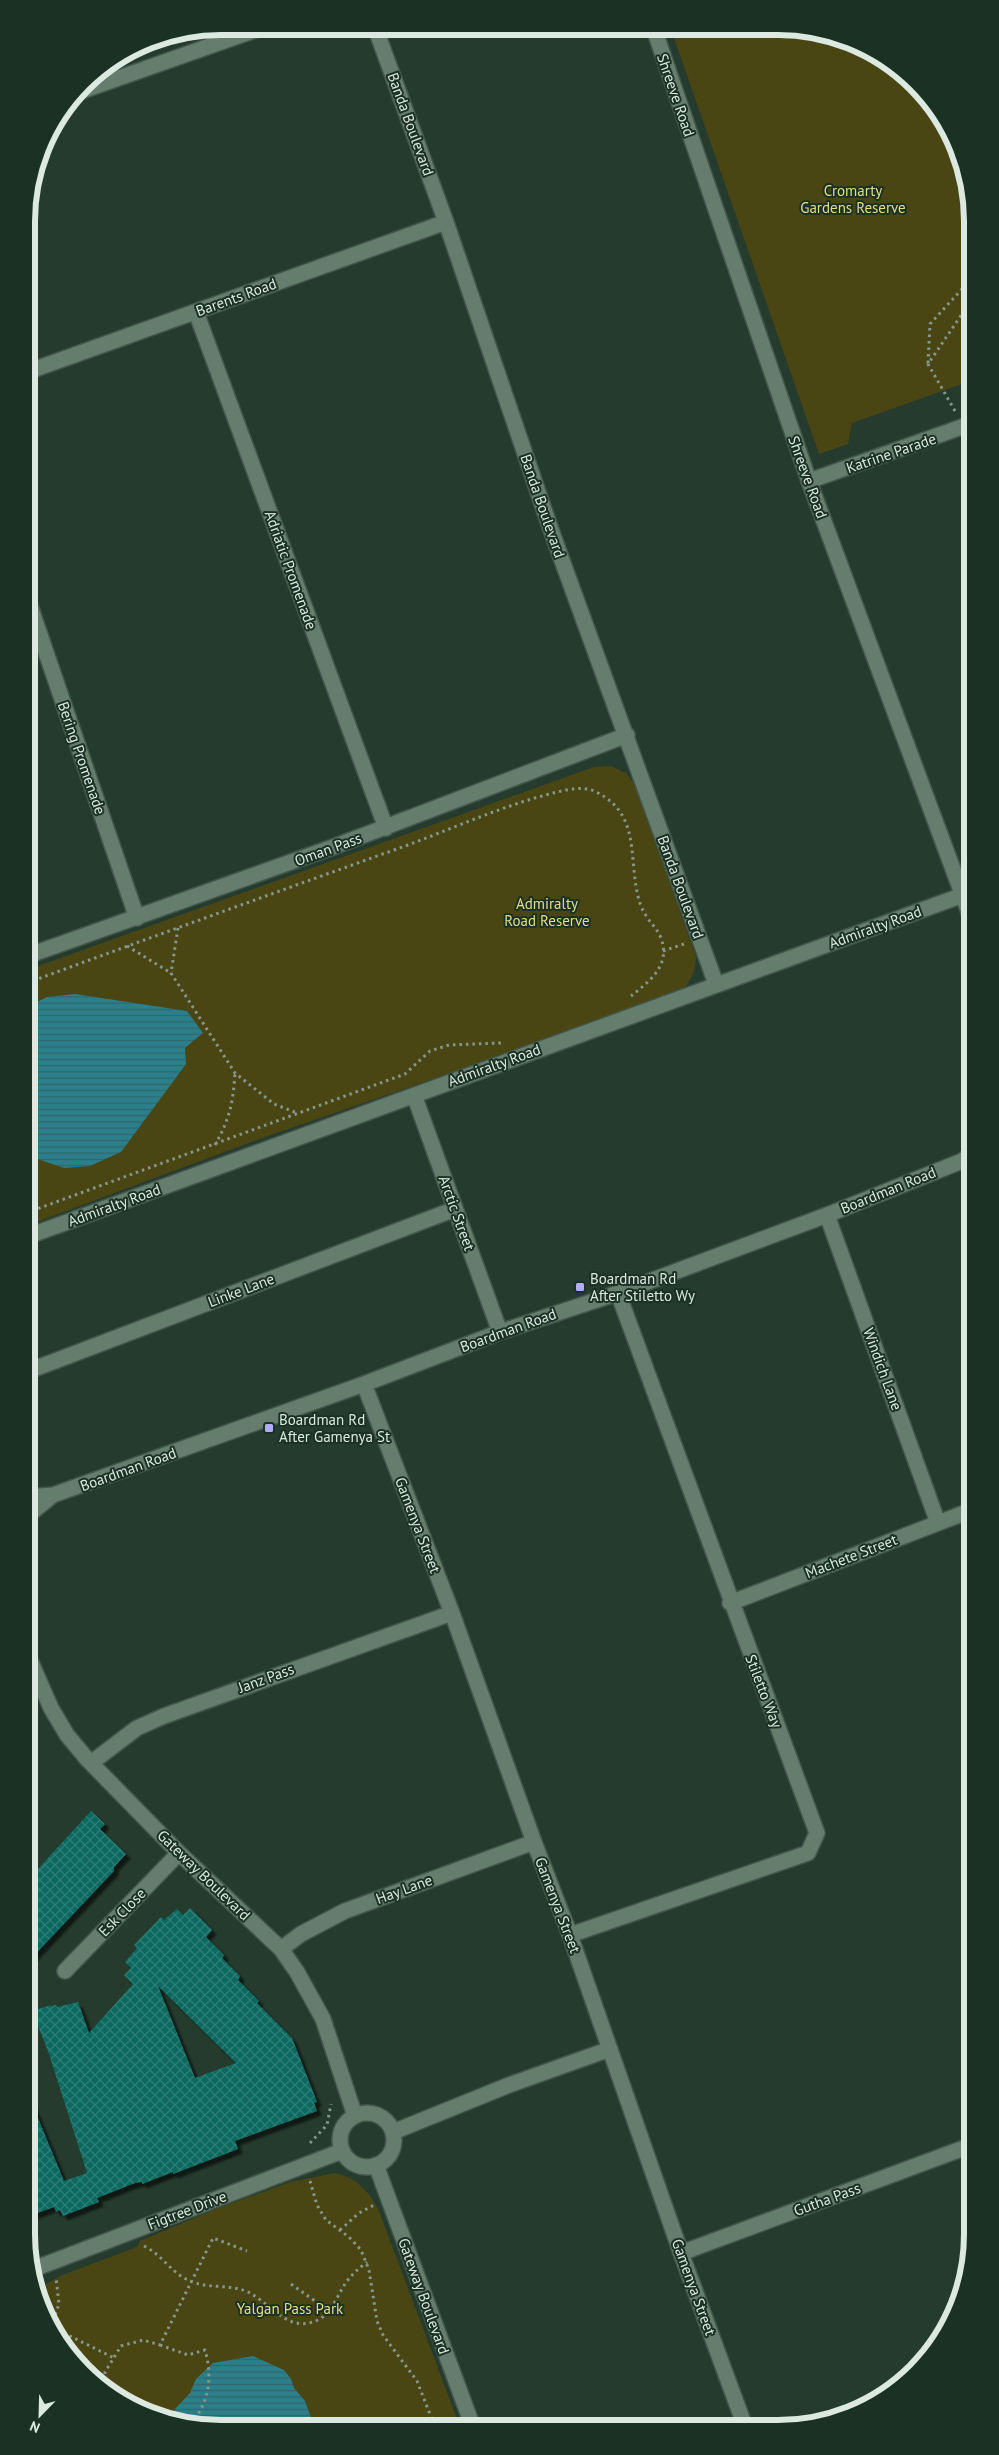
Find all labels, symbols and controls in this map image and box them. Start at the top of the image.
street label: Shreeve Road [653,51,699,139]
street label: Banda Boulevard [384,70,438,178]
park label: Cromarty Gardens Reserve [800,181,906,217]
street label: Barents Road [193,274,279,320]
street label: Katrine Parade [844,429,938,477]
street label: Shreeve Road [784,433,832,521]
street label: Banda Boulevard [516,452,570,560]
street label: Adriatic Promenade [261,508,321,632]
street label: Bering Promenade [54,699,110,817]
street label: Oman Pass [292,828,364,870]
street label: Banda Boulevard [654,833,708,941]
park label: Admiralty Road Reserve [504,894,590,930]
street label: Admiralty Road [826,901,924,953]
street label: Admiralty Road [445,1039,543,1091]
street label: Boardman Road [838,1162,938,1218]
street label: Arctic Street [435,1173,479,1253]
street label: Admiralty Road [65,1179,163,1231]
street label: Linke Lane [205,1269,277,1311]
place label: Boardman Rd After Stiletto Wy [590,1269,695,1305]
marker: Boardman Rd After Stiletto Wy [574,1281,586,1293]
street label: Boardman Road [457,1304,559,1356]
street label: Windich Lane [859,1325,907,1413]
place label: Boardman Rd After Gamenya St [279,1410,390,1446]
marker: Boardman Rd After Gamenya St [263,1422,275,1434]
street label: Boardman Road [77,1443,179,1495]
street label: Gamenya Street [391,1474,445,1576]
street label: Machete Street [802,1530,900,1582]
street label: Stiletto Way [741,1652,787,1730]
street label: Janz Pass [234,1659,297,1697]
street label: Gateway Boulevard [153,1826,255,1924]
street label: Gamenya Street [531,1854,585,1956]
street label: Hay Lane [373,1870,435,1908]
street label: Esk Close [94,1884,150,1940]
street label: Gutha Pass [791,2178,863,2220]
street label: Figtree Drive [145,2186,229,2234]
street label: Gateway Boulevard [394,2235,454,2357]
street label: Gamenya Street [668,2236,720,2338]
park label: Yalgan Pass Park [237,2299,344,2318]
north arrow [15,2390,65,2440]
text: N [27,2417,43,2437]

